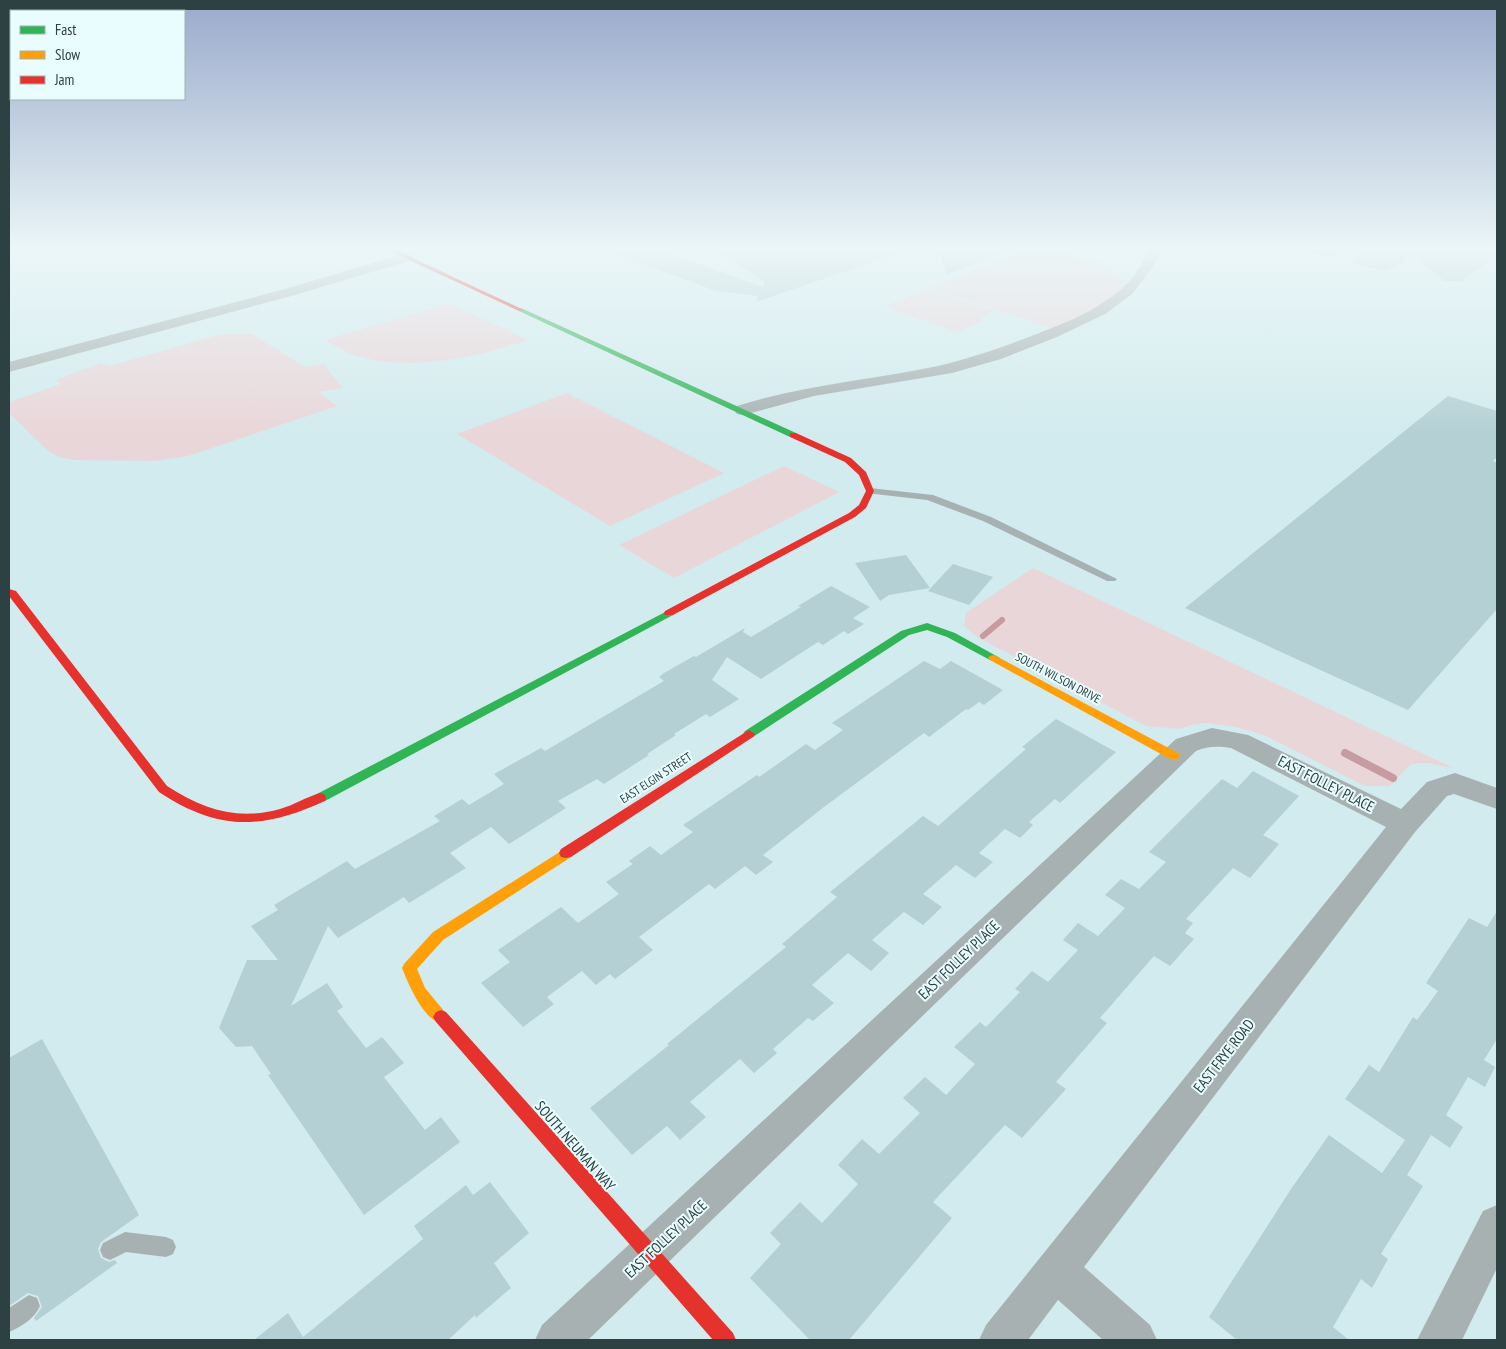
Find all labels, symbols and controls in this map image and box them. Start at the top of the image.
legend [10,10,185,100]
text: Fast [55,20,76,39]
text: Slow [55,45,80,64]
text: Jam [54,70,74,89]
street label: SOUTH WILSON DRIVE [1013,649,1103,706]
street label: EAST ELGIN STREET [617,748,695,806]
street label: EAST FOLLEY PLACE [1275,751,1378,816]
street label: EAST FOLLEY PLACE [914,916,1003,1003]
street label: EAST FRYE ROAD [1189,1015,1258,1096]
street label: SOUTH NEUMAN WAY [531,1097,620,1195]
street label: EAST FOLLEY PLACE [621,1196,711,1282]

